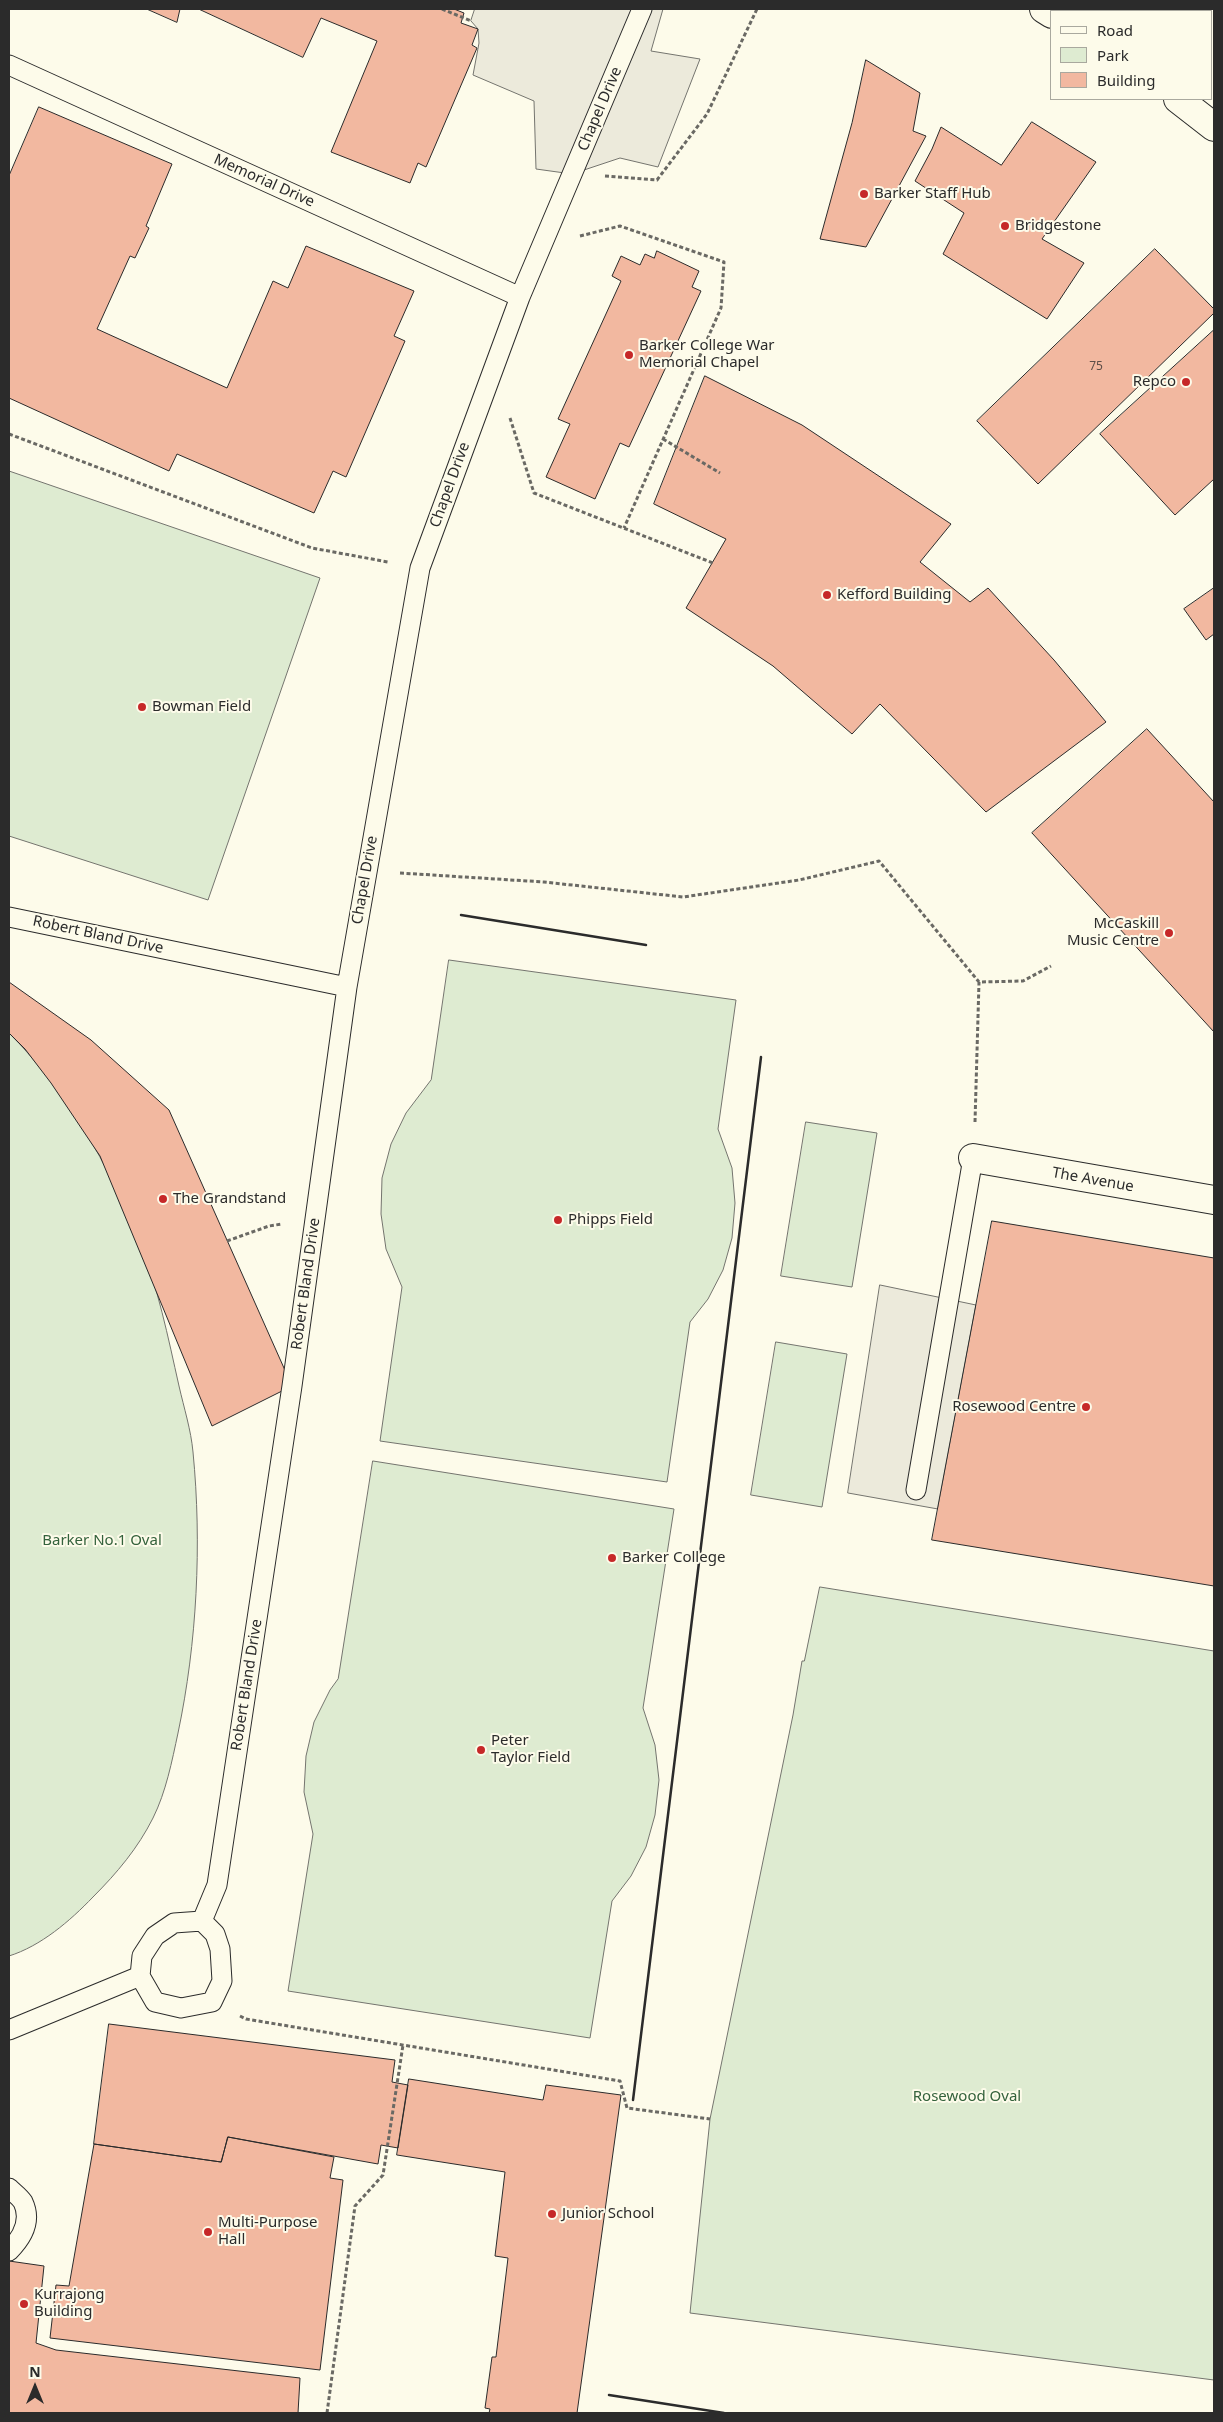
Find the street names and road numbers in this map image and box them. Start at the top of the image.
street label: Chapel Drive [574,64,626,154]
street label: Memorial Drive [211,151,317,211]
street label: Chapel Drive [426,440,474,530]
street label: Chapel Drive [348,834,382,926]
street label: Robert Bland Drive [31,912,165,958]
street label: The Avenue [1051,1164,1135,1196]
street label: Robert Bland Drive [288,1217,324,1351]
street label: Robert Bland Drive [228,1618,266,1752]

